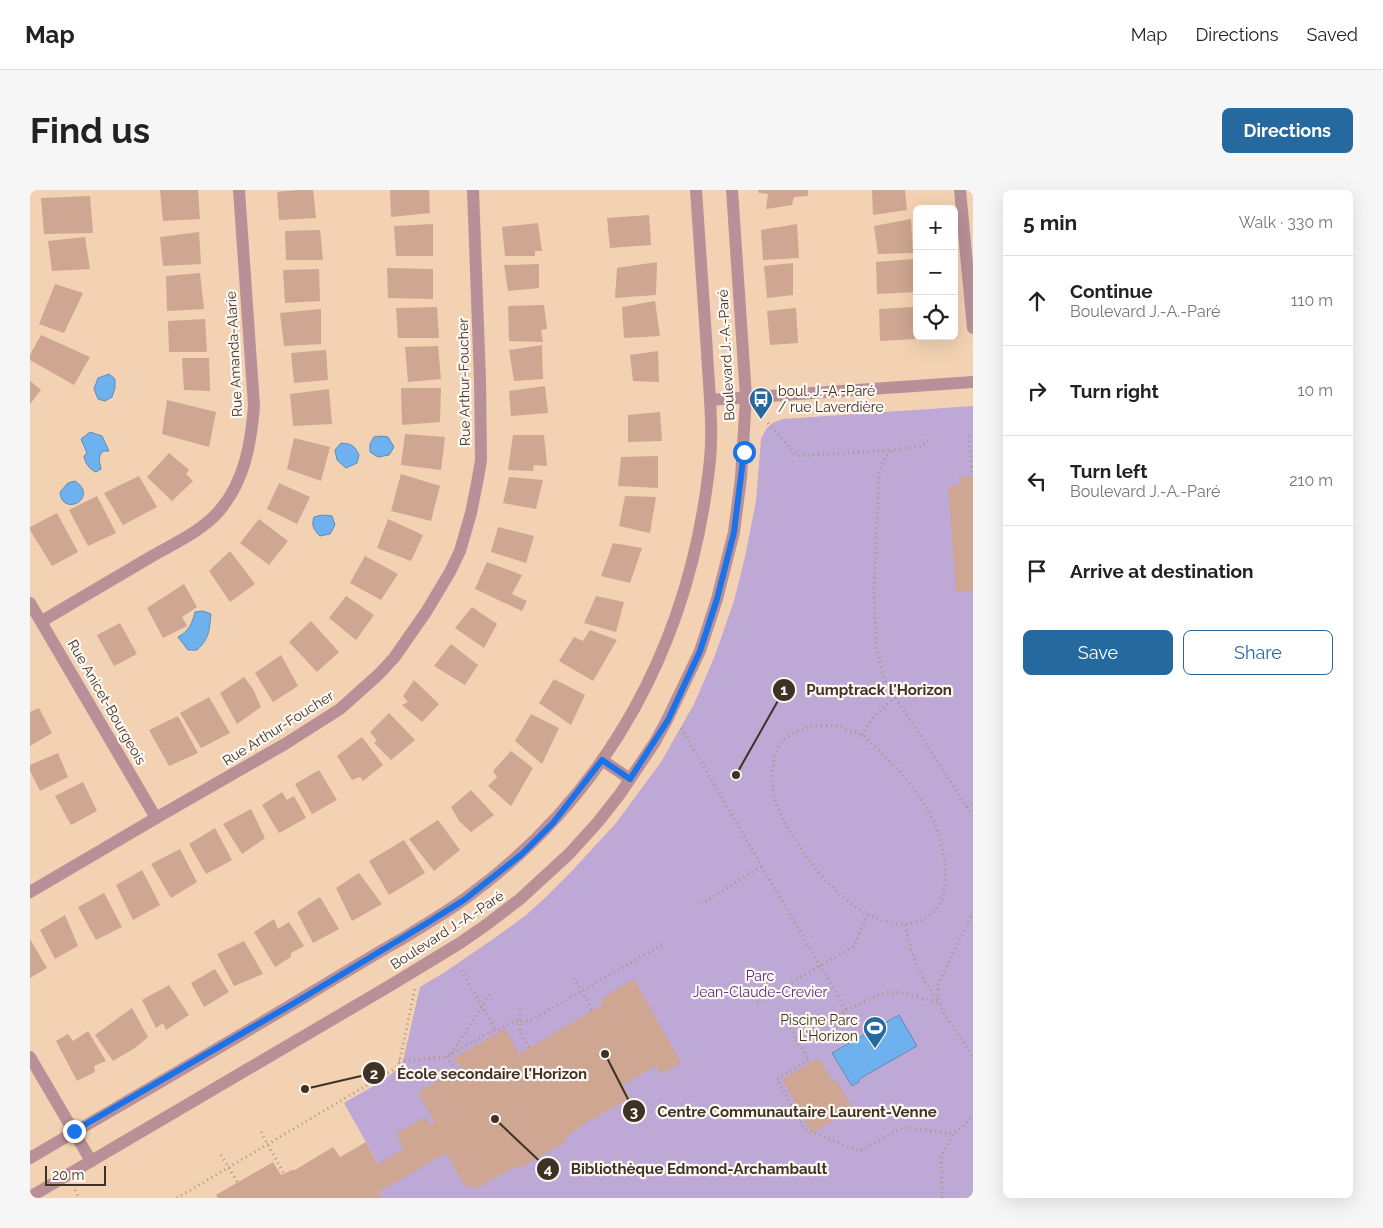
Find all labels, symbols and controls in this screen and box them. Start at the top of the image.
text: Map [25,20,75,49]
text: Map [1131,24,1167,45]
text: Directions [1195,24,1279,45]
text: Saved [1307,24,1358,45]
button: Directions [1222,108,1353,153]
text: Find us [30,110,150,151]
map controls [913,205,958,340]
button: + [913,205,958,250]
text: 5 min [1023,210,1077,235]
text: Walk · 330 m [1239,213,1333,232]
button: − [913,250,958,295]
text: Continue [1070,280,1153,302]
icon: ahead [1023,287,1051,315]
street label: Boulevard J.-A.-Paré [715,289,737,421]
street label: Rue Amanda-Alarie [223,291,245,417]
text: 110 m [1291,291,1333,310]
button: locate [913,295,958,340]
text: Boulevard J.-A.-Paré [1070,302,1220,321]
street label: Rue Arthur-Foucher [455,318,473,446]
icon: right [1023,377,1051,405]
text: Turn right [1070,380,1159,402]
text: 10 m [1298,381,1333,400]
place label: boul. J.-A.-Paré / rue Laverdière [778,383,884,415]
bus stop icon: boul. J.-A.-Paré / rue Laverdière [748,386,774,420]
route start [733,441,756,464]
text: Turn left [1070,460,1147,482]
icon: left [1023,467,1051,495]
text: 210 m [1289,471,1333,490]
text: Boulevard J.-A.-Paré [1070,482,1220,501]
icon: arrive [1023,557,1051,585]
text: Arrive at destination [1070,560,1254,582]
button: Save [1023,630,1173,675]
button: Share [1183,630,1333,675]
street label: Rue Anicet-Bourgeois [65,637,149,767]
callout: Pumptrack l'Horizon [771,675,962,705]
text: 1 [780,681,788,699]
text: Pumptrack l'Horizon [806,681,952,699]
street label: Rue Arthur-Foucher [219,687,337,769]
street label: Boulevard J.-A.-Paré [387,887,507,973]
park label: Parc Jean-Claude-Crevier [693,968,827,1000]
place label: Piscine Parc L'Horizon [780,1012,858,1044]
sports icon: Piscine Parc L'Horizon [862,1015,888,1049]
callout: École secondaire l'Horizon [362,1058,597,1088]
text: 2 [370,1065,378,1083]
text: École secondaire l'Horizon [397,1065,587,1083]
callout: Centre Communautaire Laurent-Venne [622,1096,946,1126]
text: 3 [630,1103,638,1121]
text: Centre Communautaire Laurent-Venne [657,1103,937,1121]
route end [63,1120,86,1143]
callout: Bibliothèque Edmond-Archambault [536,1154,837,1184]
text: 4 [544,1160,553,1178]
text: Bibliothèque Edmond-Archambault [571,1160,828,1178]
scale bar [45,1163,106,1186]
text: 20 m [52,1167,84,1183]

